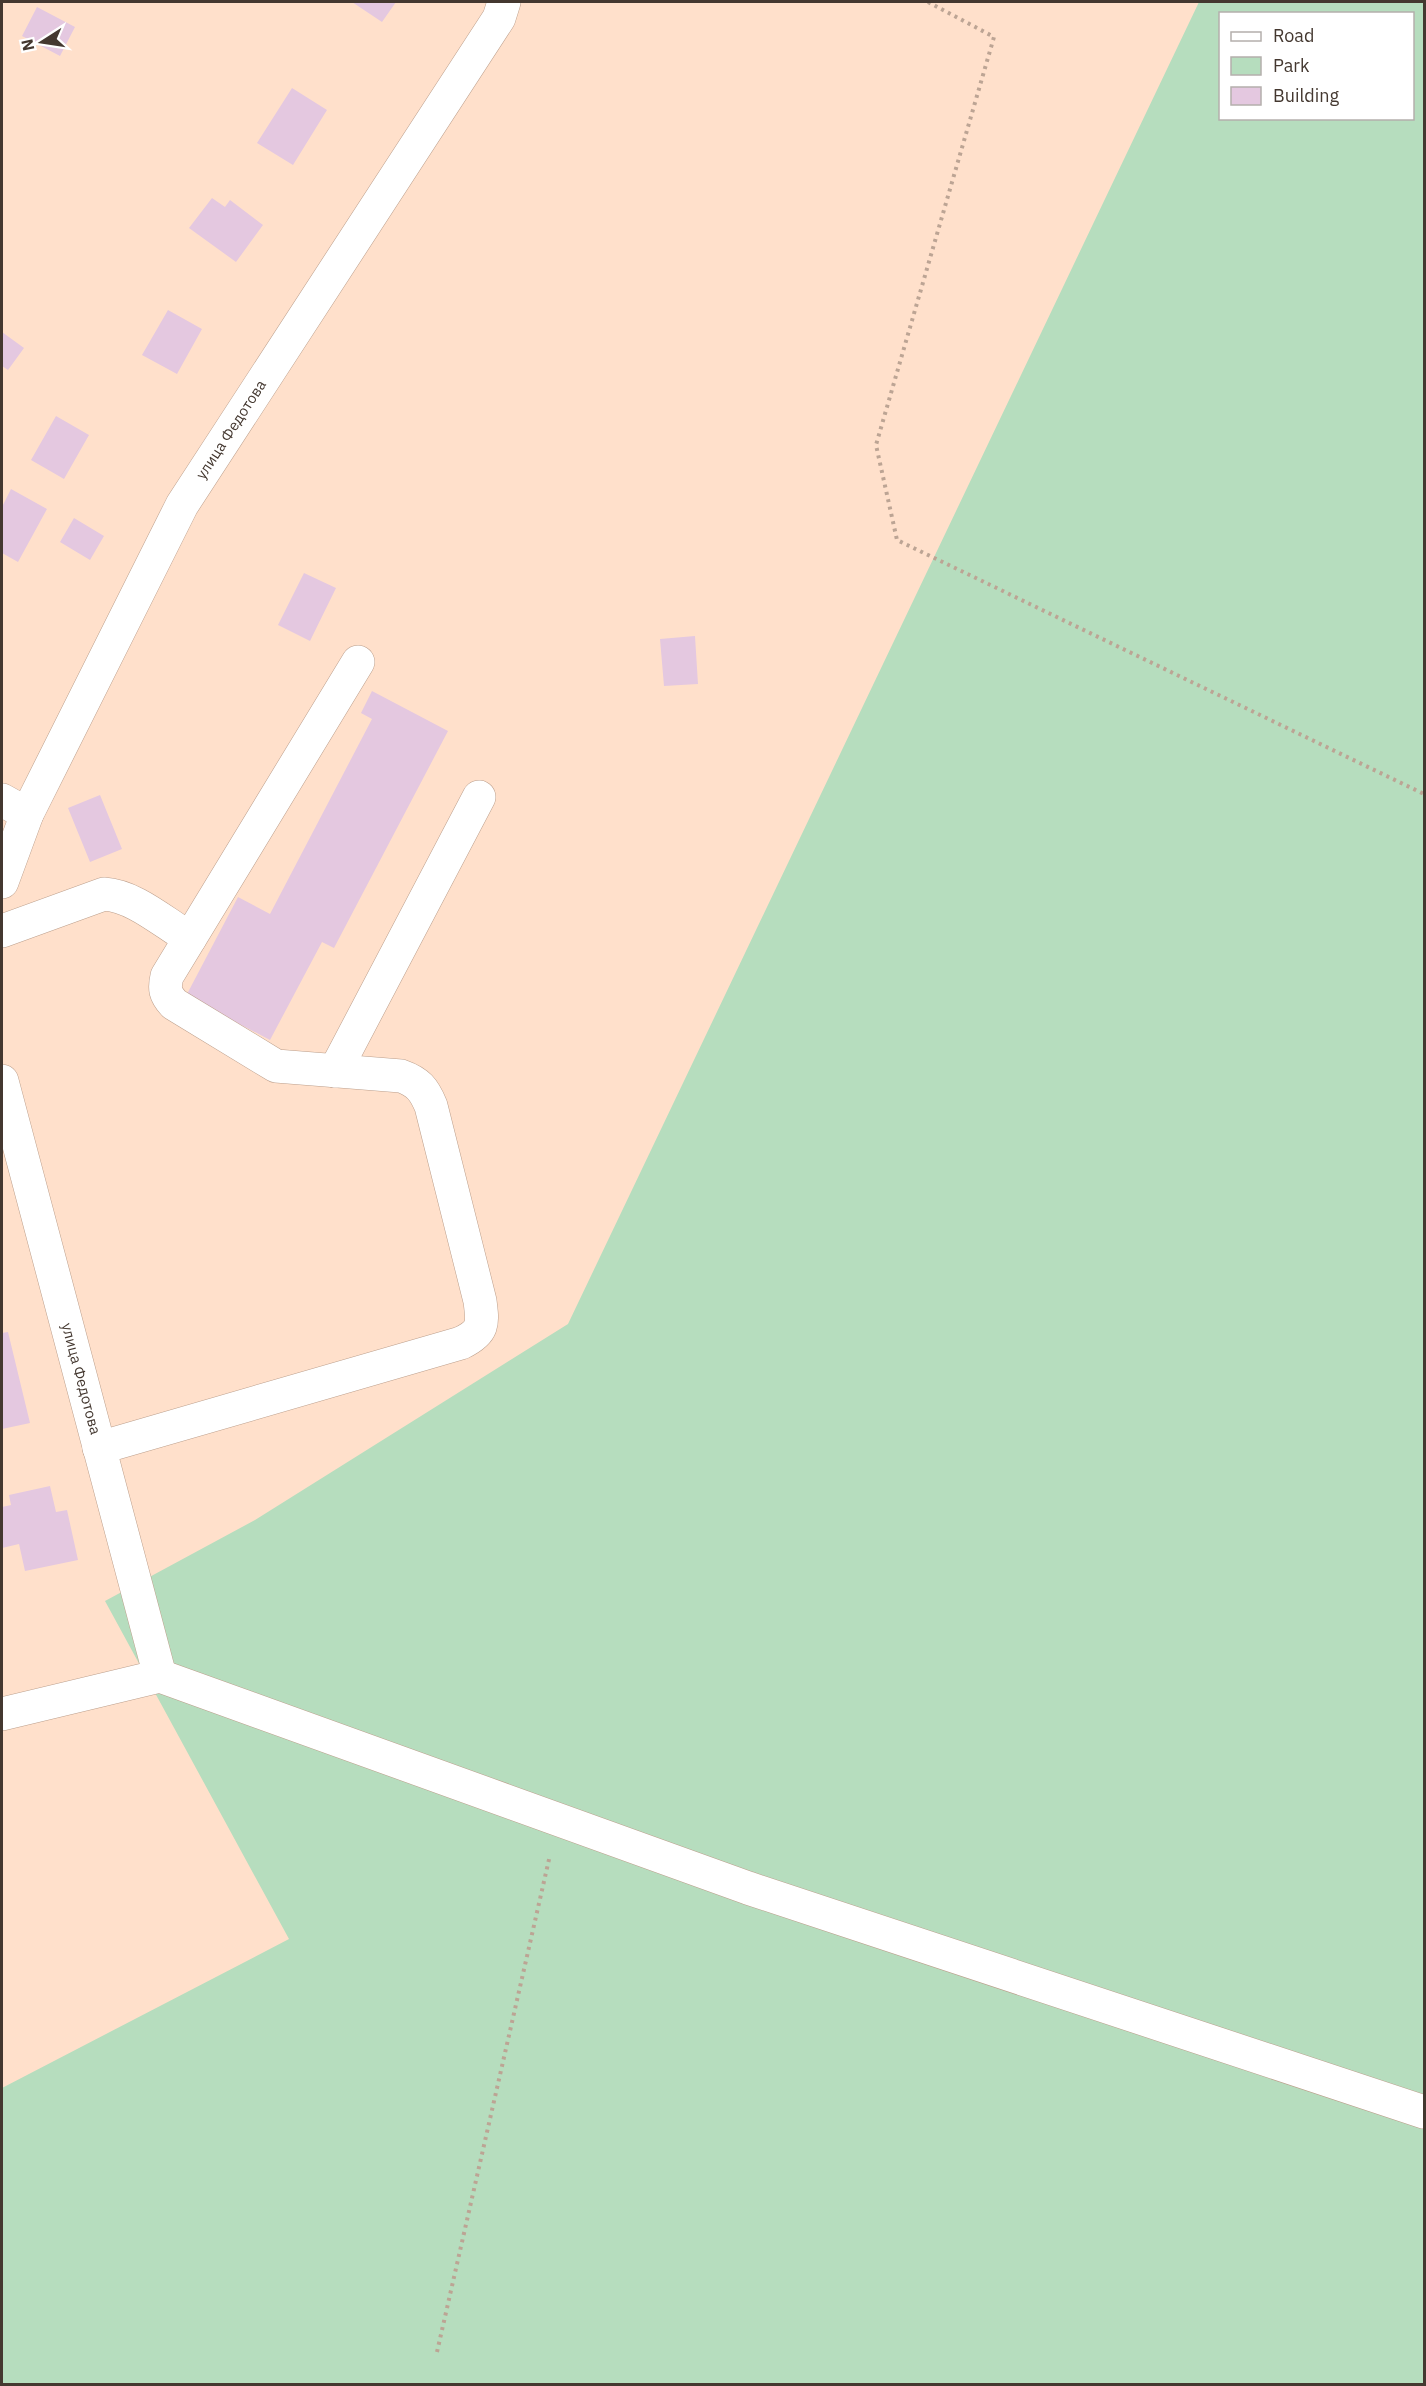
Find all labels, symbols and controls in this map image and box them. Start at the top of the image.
north arrow [12,12,72,72]
legend [1219,12,1414,120]
text: Road [1273,24,1314,47]
text: N [16,37,38,53]
text: Park [1273,54,1310,77]
text: Building [1273,84,1340,107]
street label: улица Федотова [191,376,270,483]
street label: улица Федотова [58,1321,105,1436]

